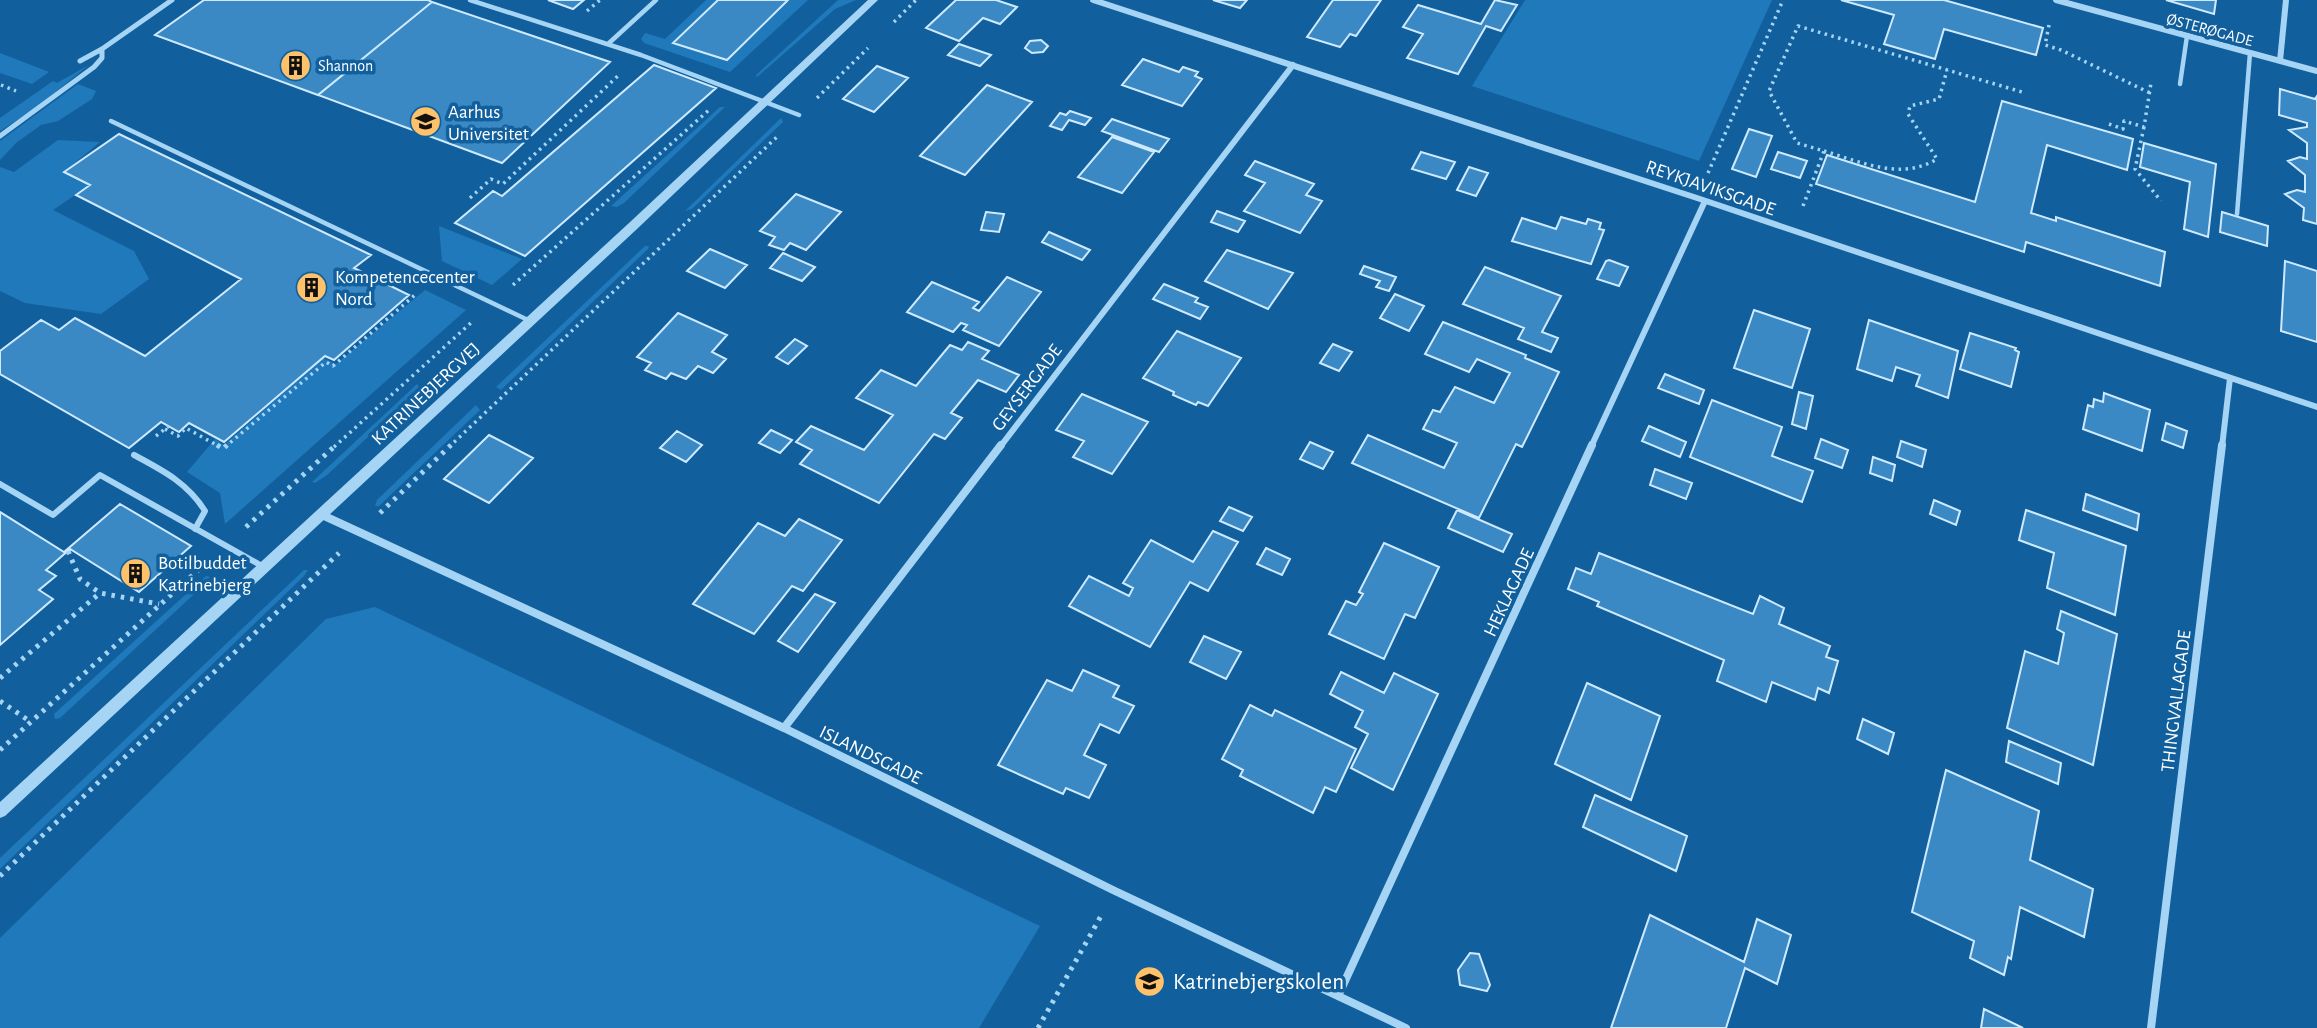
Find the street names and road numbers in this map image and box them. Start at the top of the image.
street label: ØSTERØGADE [2165,11,2255,49]
street label: REYKJAVIKSGADE [1643,157,1778,219]
street label: KATRINEBJERGVEJ [368,339,484,449]
street label: GEYSERGADE [989,341,1066,435]
street label: HEKLAGADE [1481,546,1538,640]
street label: THINGVALLAGADE [2158,629,2195,773]
street label: ISLANDSGADE [816,722,924,788]

